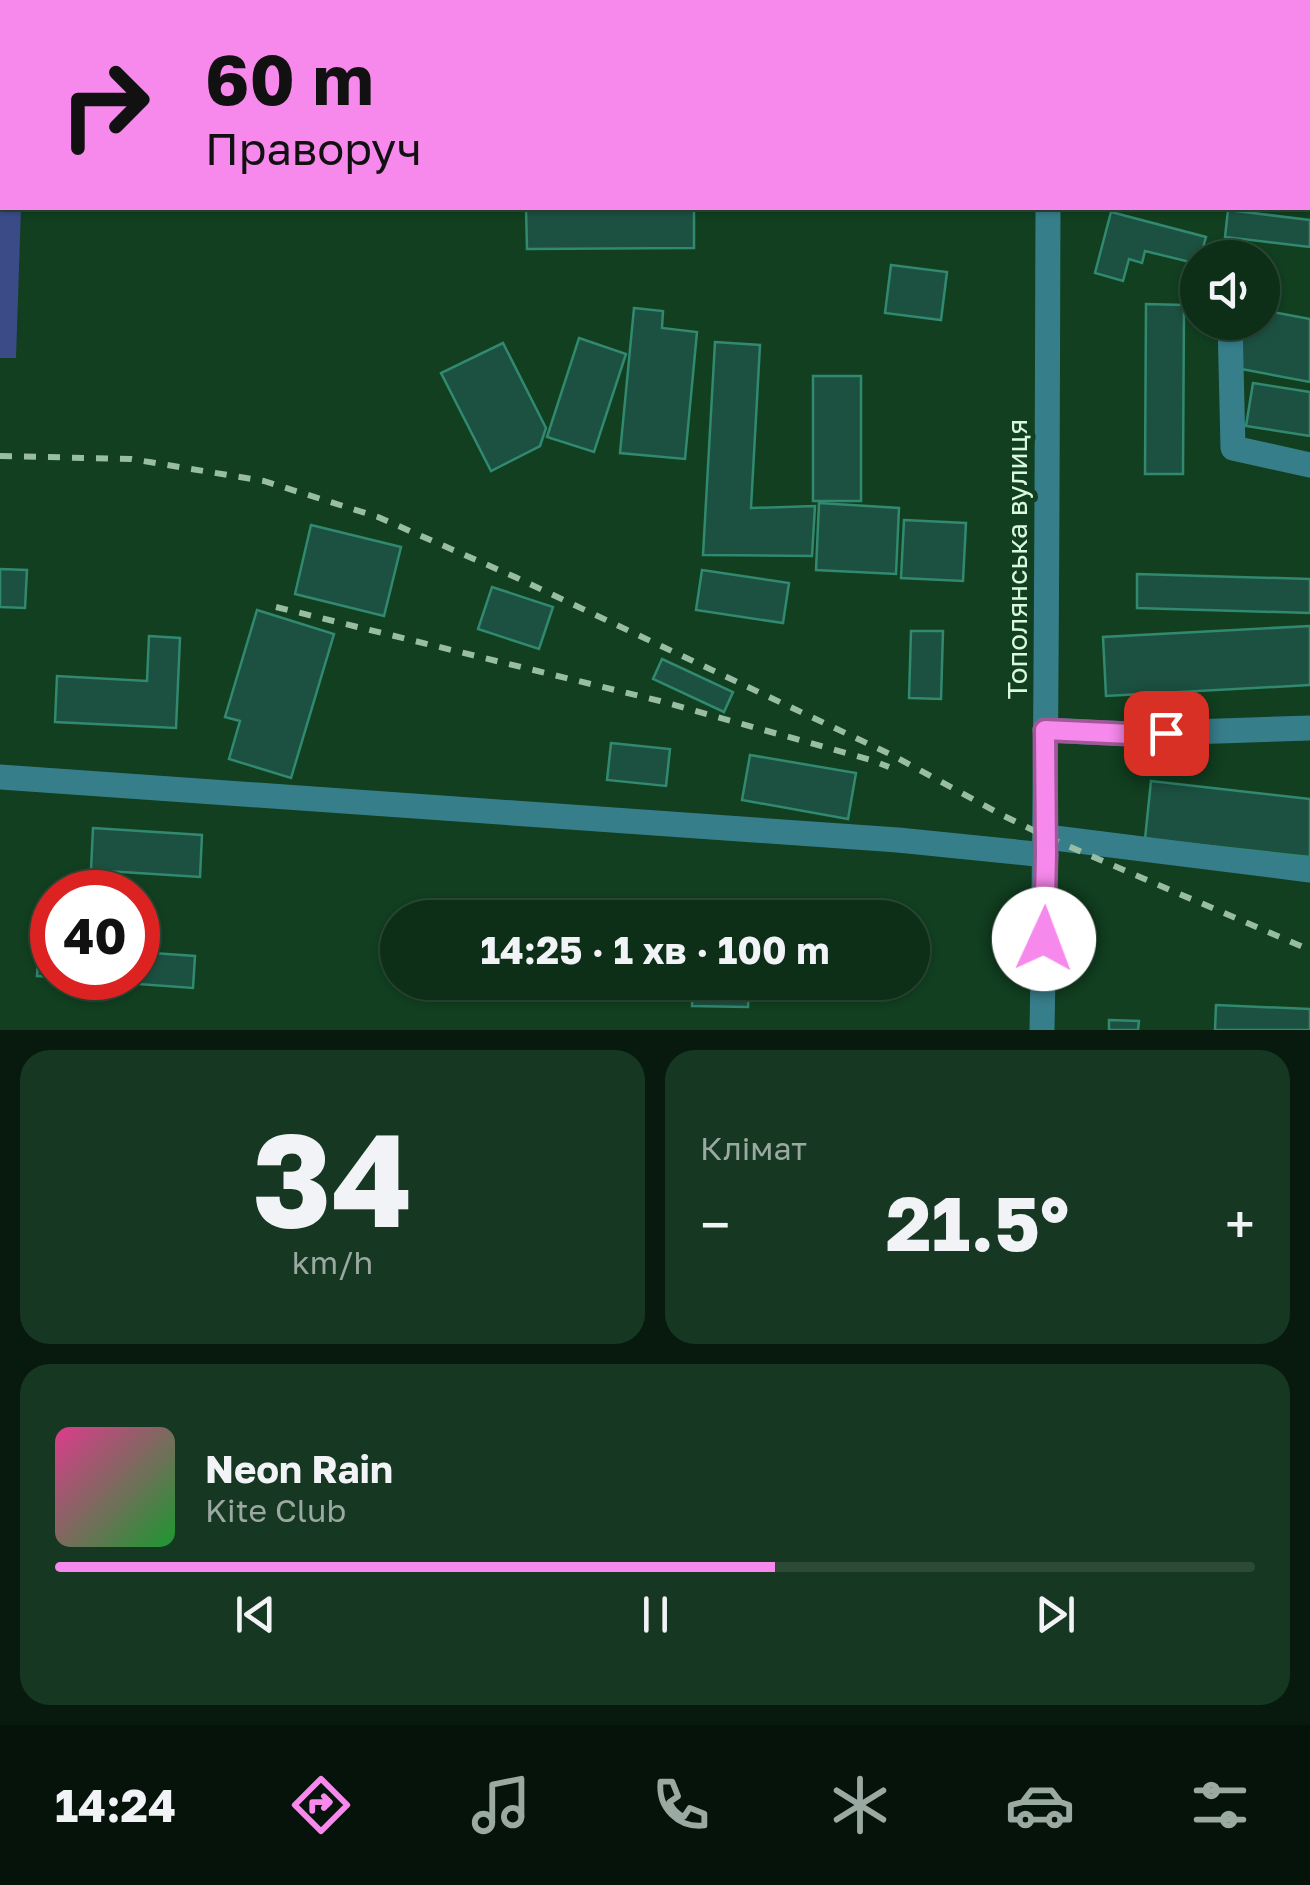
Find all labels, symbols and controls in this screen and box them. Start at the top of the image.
text: 60 m [205,36,374,120]
icon: right [40,40,170,170]
text: Праворуч [205,121,422,175]
map controls [1180,240,1280,340]
button: sound [1180,240,1280,340]
street label: Тополянська вулиця [1000,419,1033,699]
pin [1124,691,1209,776]
icon: arrive [1139,706,1194,761]
speed limit sign: 40 [30,870,160,1000]
position arrow [992,887,1096,991]
text: 14:25 · 1 хв · 100 m [480,927,830,972]
text: 34 [252,1100,413,1256]
text: Клімат [700,1129,807,1167]
text: 21.5° [886,1177,1069,1268]
text: − [700,1191,730,1257]
text: + [1225,1191,1255,1257]
text: km/h [292,1243,373,1281]
text: Neon Rain [205,1446,393,1491]
text: Kite Club [205,1491,346,1529]
icon: previous [228,1587,283,1642]
icon: pause [628,1587,683,1642]
icon: next [1028,1587,1083,1642]
icon: directions [286,1770,356,1840]
icon: music [466,1770,536,1840]
icon: phone [646,1770,716,1840]
icon: climate [825,1770,895,1840]
icon: car [1005,1770,1075,1840]
icon: filters [1185,1770,1255,1840]
text: 14:24 [55,1778,176,1832]

